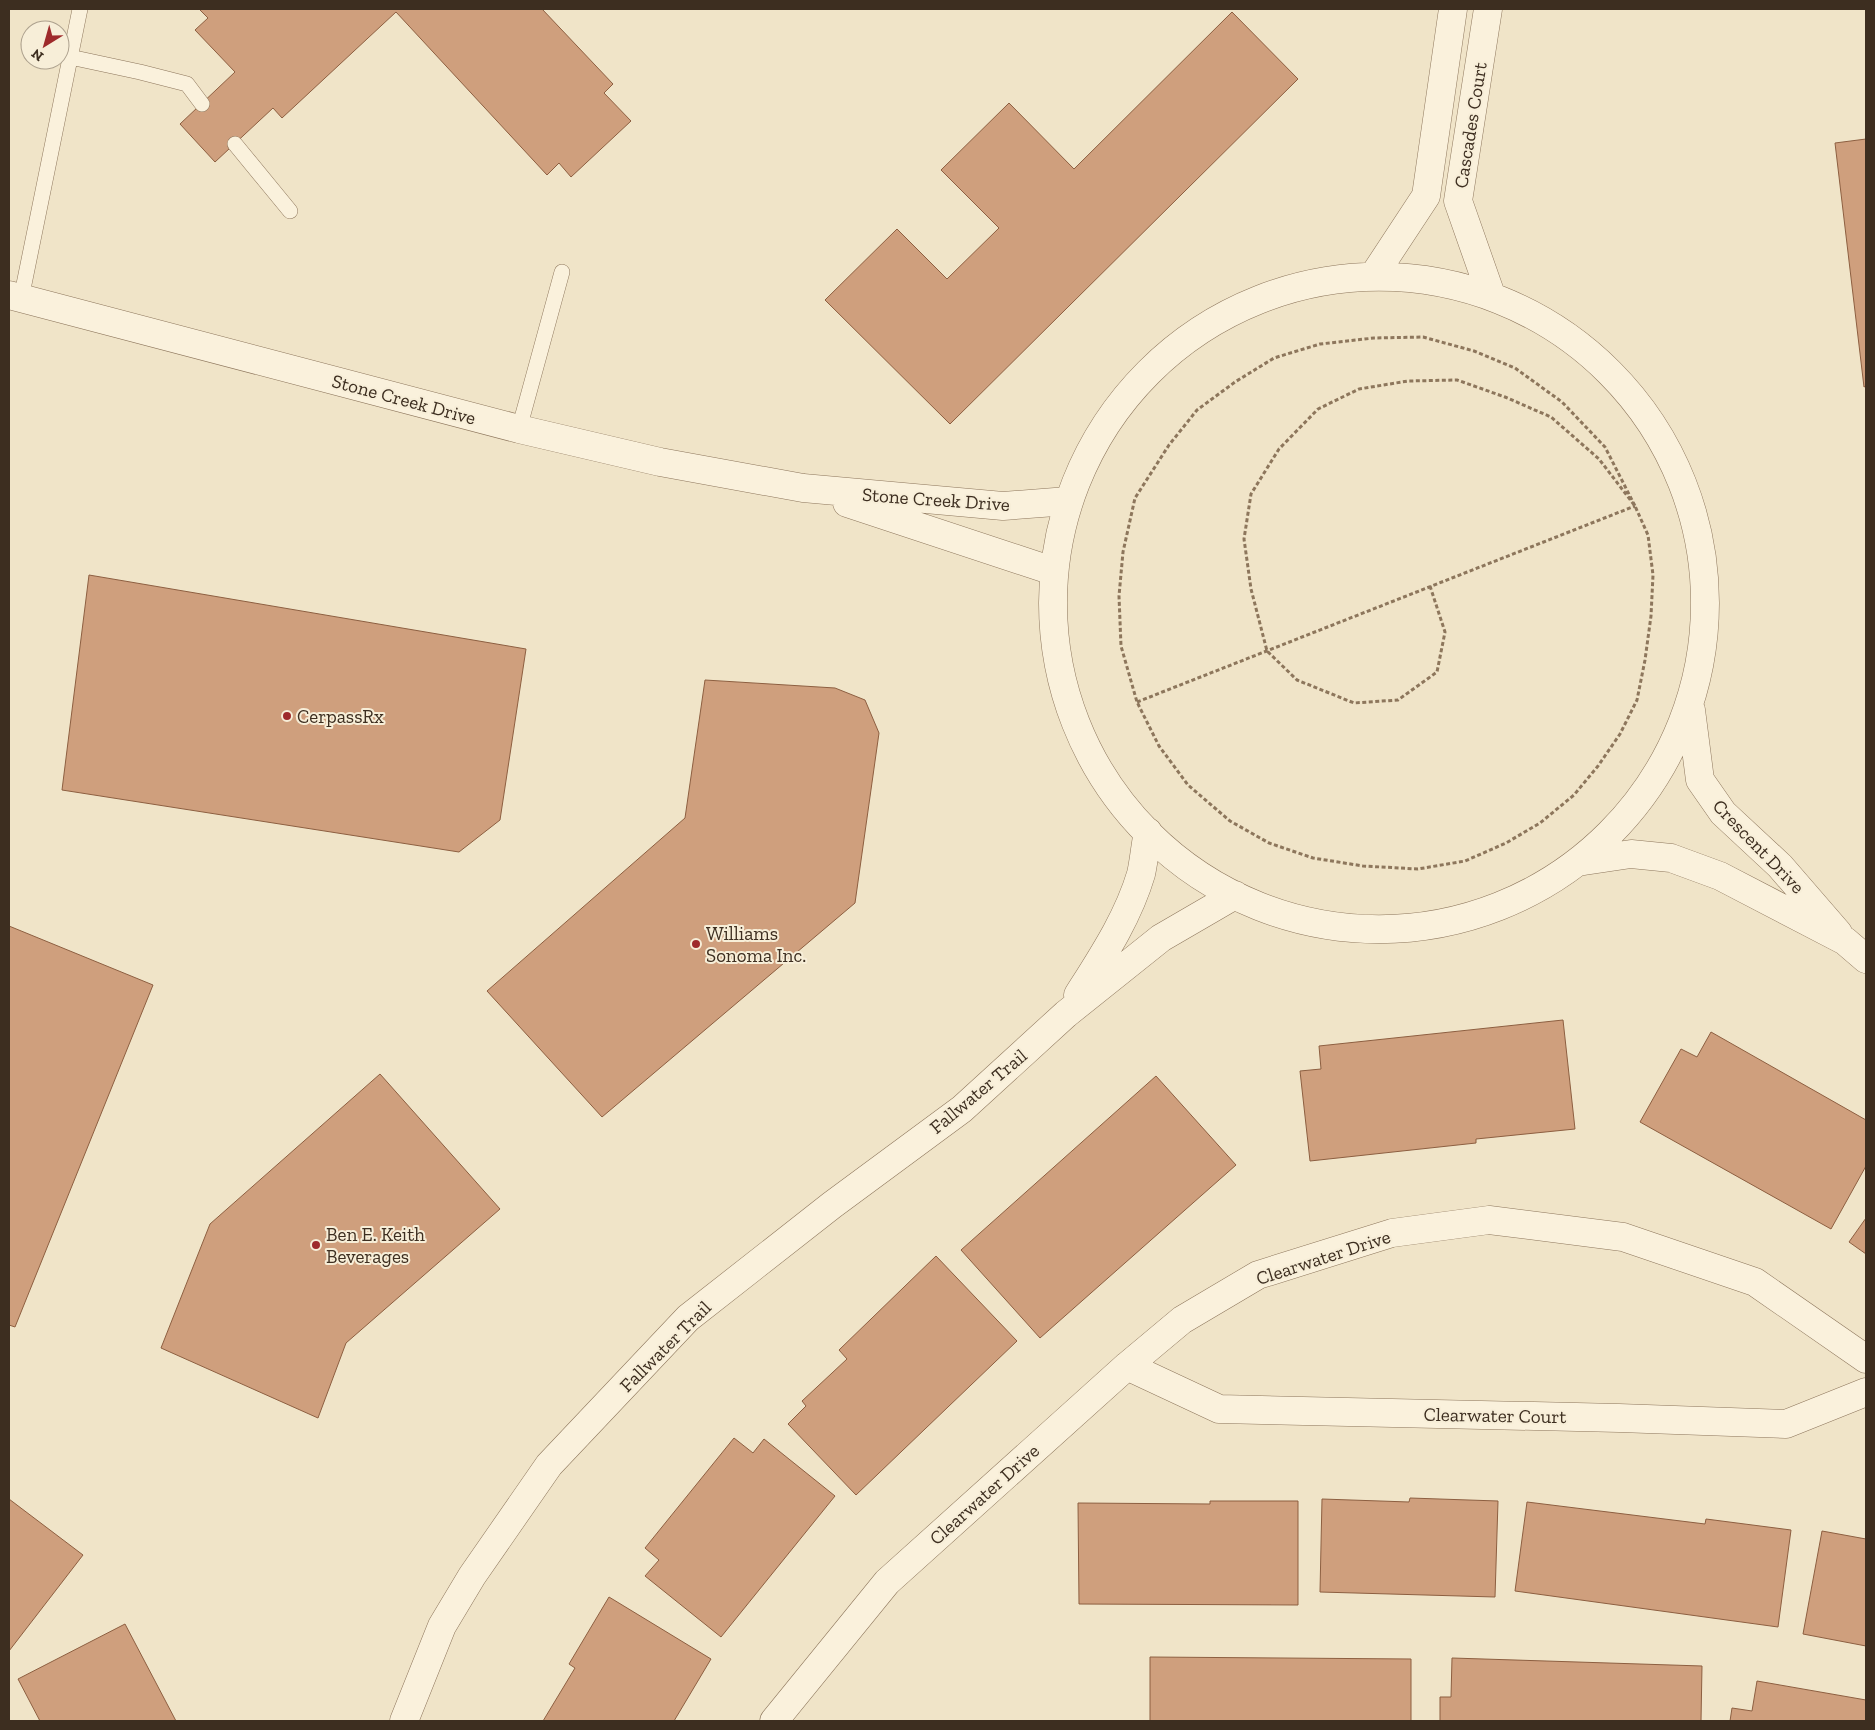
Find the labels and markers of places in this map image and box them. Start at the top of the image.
place label: CerpassRx [297,705,384,728]
marker: CerpassRx [281,710,293,722]
place label: Williams Sonoma Inc. [706,922,806,967]
marker: Williams Sonoma Inc. [690,938,702,950]
place label: Ben E. Keith Beverages [326,1223,425,1268]
marker: Ben E. Keith Beverages [310,1239,322,1251]

